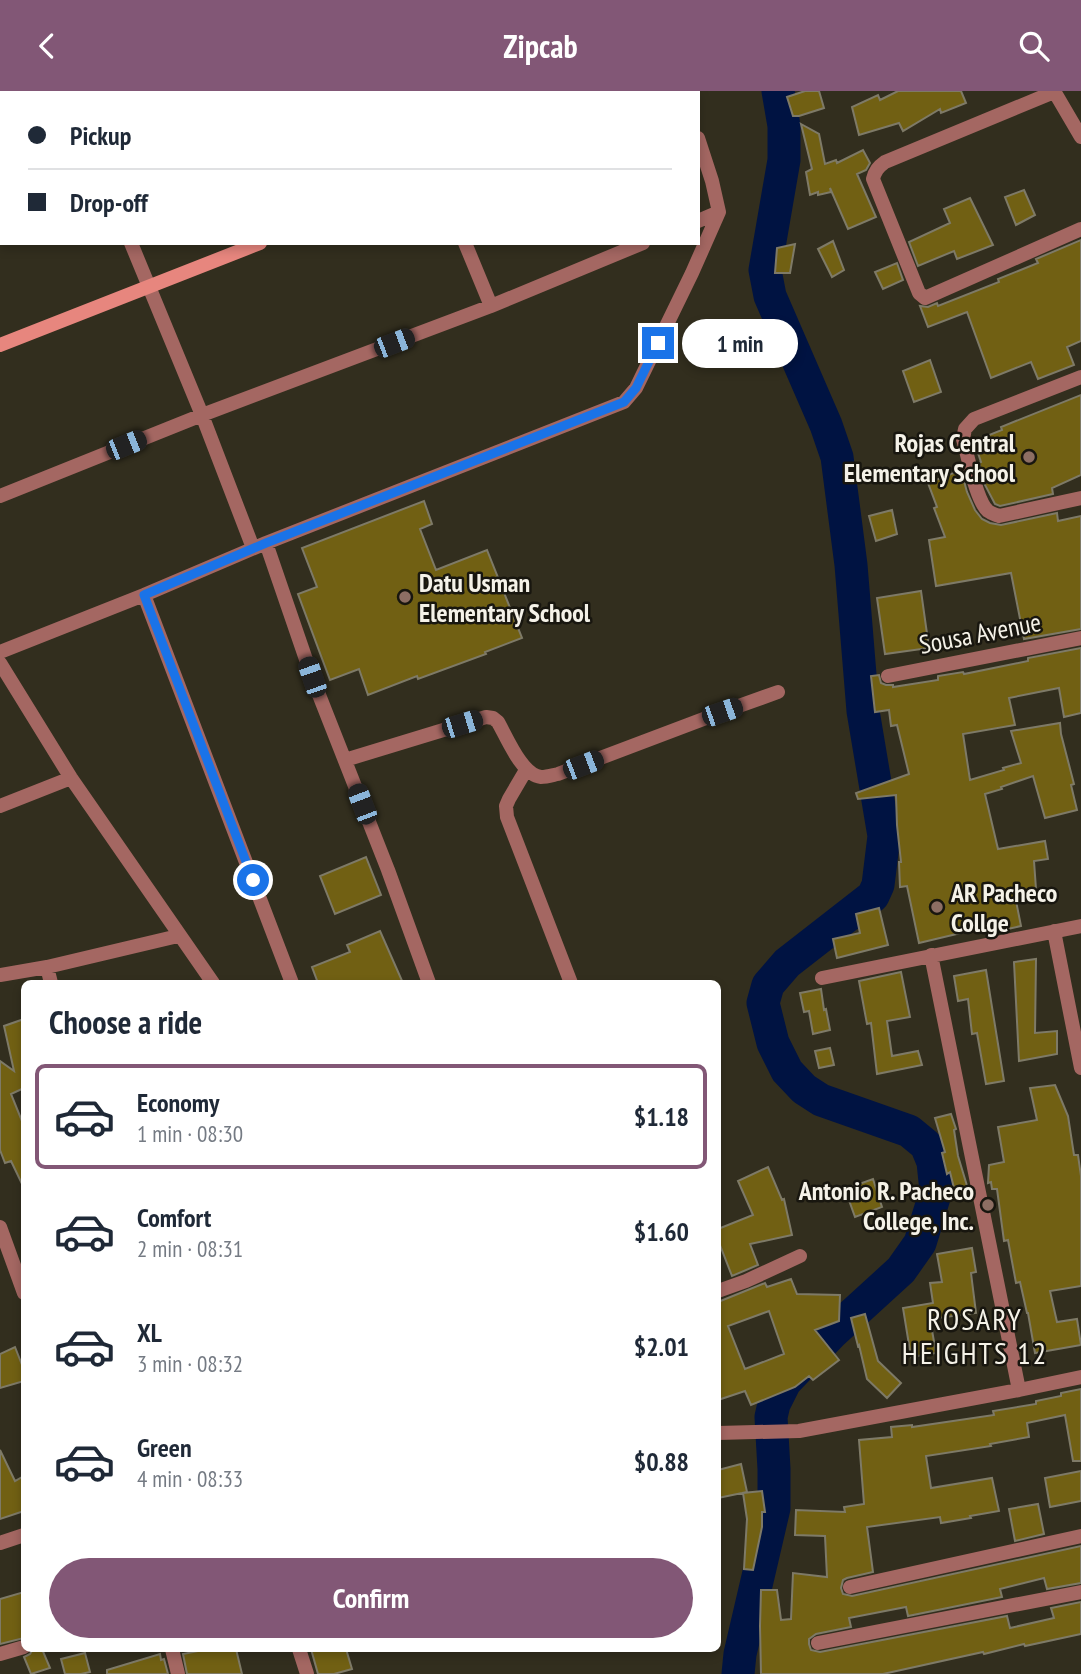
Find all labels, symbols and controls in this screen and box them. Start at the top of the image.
text: Zipcab [503,25,578,67]
icon: back [28,27,66,65]
icon: search [1015,27,1053,65]
text: Pickup [70,119,131,152]
text: Drop-off [70,186,148,219]
callout: 1 min [682,319,798,367]
car [371,326,418,360]
route end [642,327,674,359]
text: 1 min [717,329,763,358]
place label: Rojas Central Elementary School [844,426,1016,489]
car [103,427,150,463]
marker: Rojas Central Elementary School [1021,449,1037,465]
place label: Datu Usman Elementary School [419,566,591,629]
marker: Datu Usman Elementary School [397,589,413,605]
street label: Sousa Avenue [916,605,1044,661]
car [296,654,329,700]
car [699,695,746,729]
car [439,708,486,740]
car [560,748,607,782]
car [345,781,380,827]
route start [237,864,269,896]
place label: AR Pacheco Collge [950,876,1057,939]
marker: AR Pacheco Collge [929,899,945,915]
text: Choose a ride [49,1001,202,1043]
icon: car [53,1085,116,1148]
text: Economy [137,1086,219,1119]
text: $1.18 [634,1100,689,1133]
text: 1 min · 08:30 [137,1119,243,1148]
place label: Antonio R. Pacheco College, Inc. [798,1174,974,1237]
marker: Antonio R. Pacheco College, Inc. [980,1197,996,1213]
icon: car [53,1200,116,1263]
text: Comfort [137,1201,211,1234]
text: $1.60 [634,1215,689,1248]
text: 2 min · 08:31 [137,1234,243,1263]
district label: ROSARY HEIGHTS 12 [902,1299,1048,1372]
icon: car [53,1315,116,1378]
text: XL [137,1316,162,1349]
text: $2.01 [634,1330,689,1363]
text: 3 min · 08:32 [137,1349,243,1378]
icon: car [53,1430,116,1493]
text: Green [137,1431,192,1464]
text: $0.88 [634,1445,689,1478]
text: 4 min · 08:33 [137,1464,243,1493]
button: Confirm [49,1558,693,1638]

